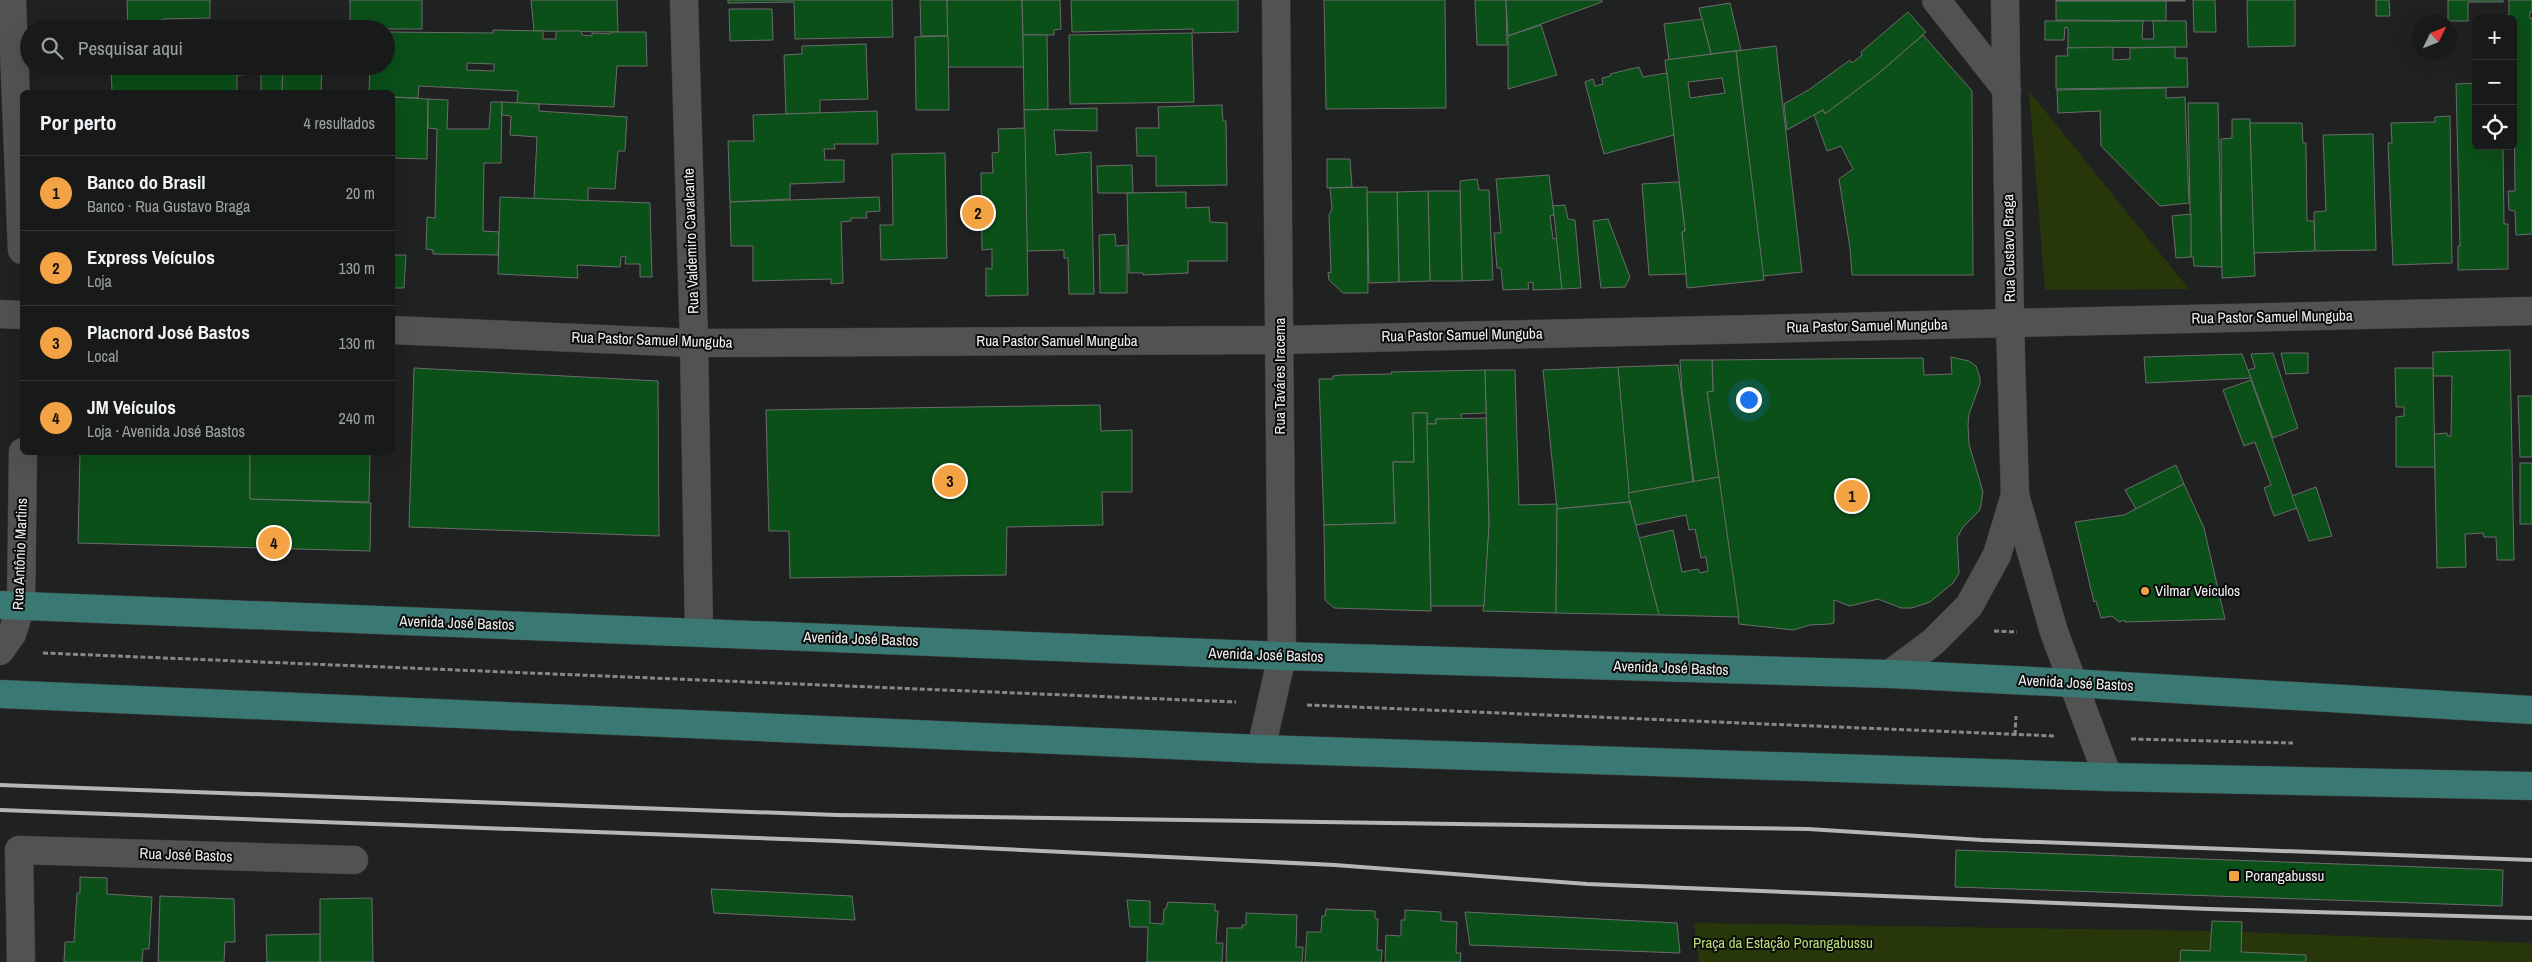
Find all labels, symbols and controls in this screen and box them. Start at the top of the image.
north arrow [2412,15,2457,60]
map controls [2472,15,2517,150]
button: + [2472,15,2517,60]
search box [20,20,395,75]
icon: search [38,34,66,62]
text: Pesquisar aqui [78,35,183,61]
button: − [2472,60,2517,105]
button: locate [2472,105,2517,150]
text: Por perto [40,108,117,137]
text: 4 resultados [304,112,375,134]
street label: Rua Valdemiro Cavalcante [677,167,704,314]
text: Banco do Brasil [87,169,206,195]
text: 1 [52,182,60,204]
text: 20 m [346,182,375,204]
pin: 2 [962,194,994,232]
street label: Rua Gustavo Braga [1997,194,2020,302]
text: Banco · Rua Gustavo Braga [87,195,250,217]
text: Express Veículos [87,244,215,270]
text: 2 [52,257,60,279]
text: 130 m [339,257,375,279]
text: Loja [87,270,112,292]
street label: Rua Pastor Samuel Munguba [2191,305,2353,328]
street label: Rua Pastor Samuel Munguba [1786,314,1948,337]
street label: Rua Taváres Iracema [1269,317,1290,434]
text: Placnord José Bastos [87,319,250,345]
street label: Rua Pastor Samuel Munguba [1381,323,1543,346]
street label: Rua Pastor Samuel Munguba [571,326,733,353]
street label: Rua Pastor Samuel Munguba [976,330,1138,351]
text: 3 [52,332,60,354]
text: 130 m [339,332,375,354]
text: Local [87,345,118,367]
your location [1736,387,1762,413]
text: JM Veículos [87,394,176,420]
text: 4 [52,407,60,429]
text: 240 m [339,407,375,429]
text: Loja · Avenida José Bastos [87,420,245,442]
pin: 3 [934,462,966,500]
pin: 1 [1836,477,1868,515]
street label: Rua Antônio Martins [7,498,32,610]
pin: 4 [258,524,290,562]
place label: Vilmar Veículos [2155,580,2240,601]
marker: Vilmar Veículos [2139,585,2151,597]
street label: Avenida José Bastos [398,610,515,635]
street label: Avenida José Bastos [802,626,919,651]
street label: Avenida José Bastos [1207,642,1324,667]
street label: Avenida José Bastos [1612,655,1729,680]
street label: Avenida José Bastos [2017,669,2134,696]
street label: Rua José Bastos [139,842,233,867]
place label: Porangabussu [2245,865,2324,886]
marker: Porangabussu [2227,869,2241,883]
park label: Praça da Estação Porangabussu [1693,932,1873,953]

